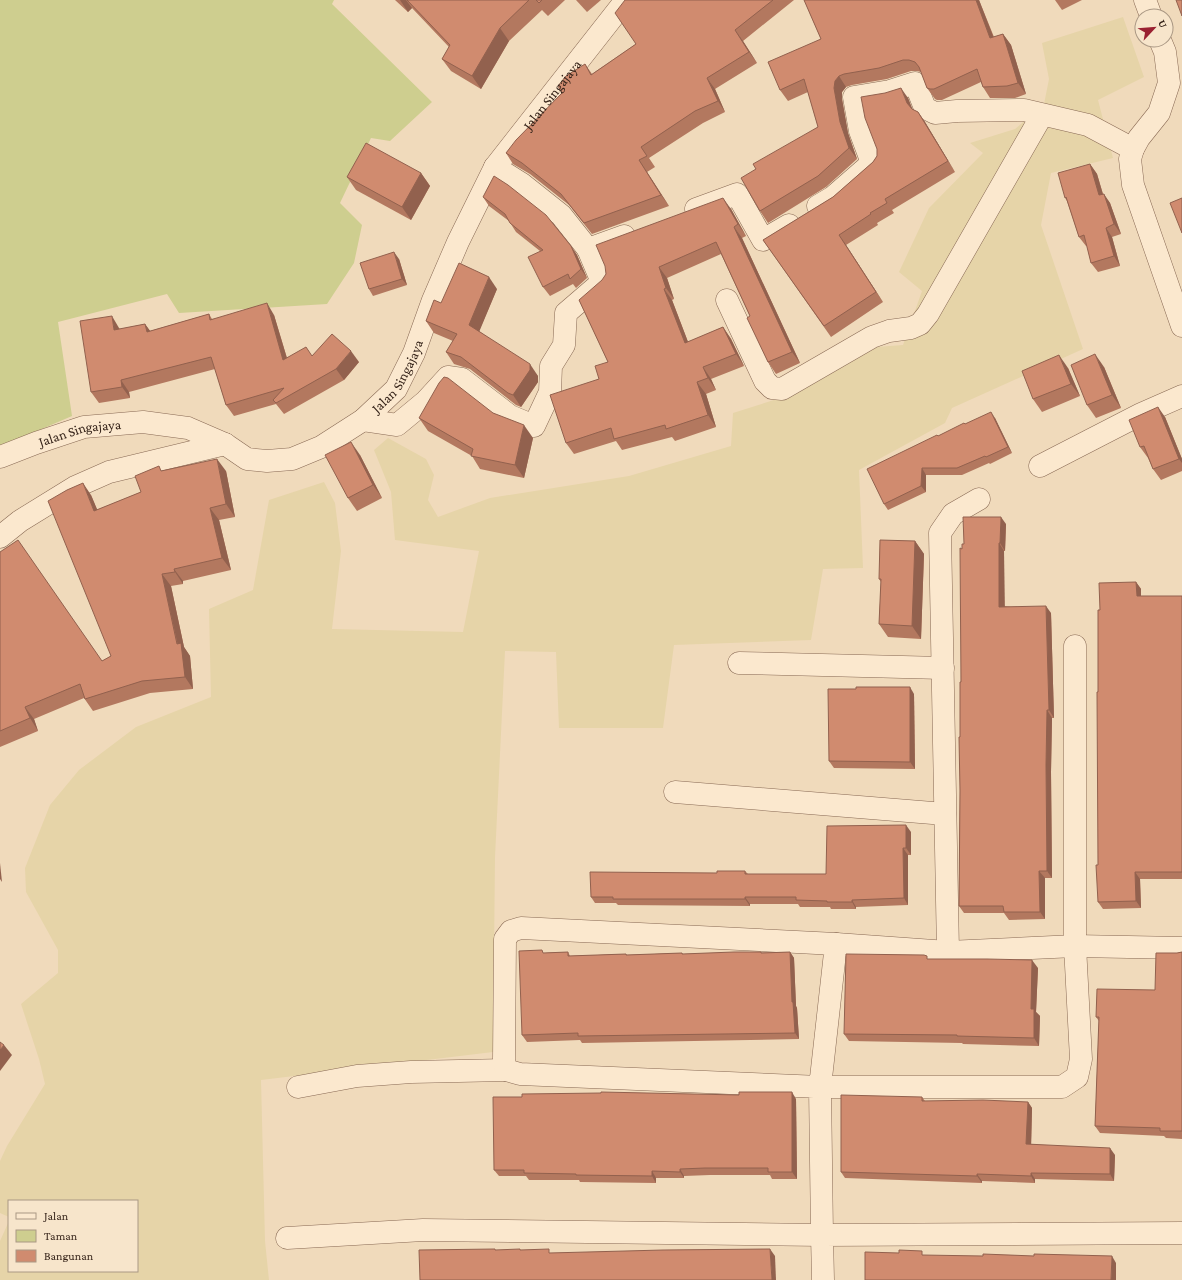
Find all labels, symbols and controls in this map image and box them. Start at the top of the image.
north arrow [1134,8,1174,48]
text: U [1156,18,1170,30]
street label: Jalan Singajaya [518,56,585,134]
street label: Jalan Singajaya [367,337,426,417]
street label: Jalan Singajaya [34,416,122,450]
legend [8,1200,138,1272]
text: Jalan [43,1209,69,1223]
text: Taman [44,1229,78,1243]
text: Bangunan [44,1249,94,1263]

